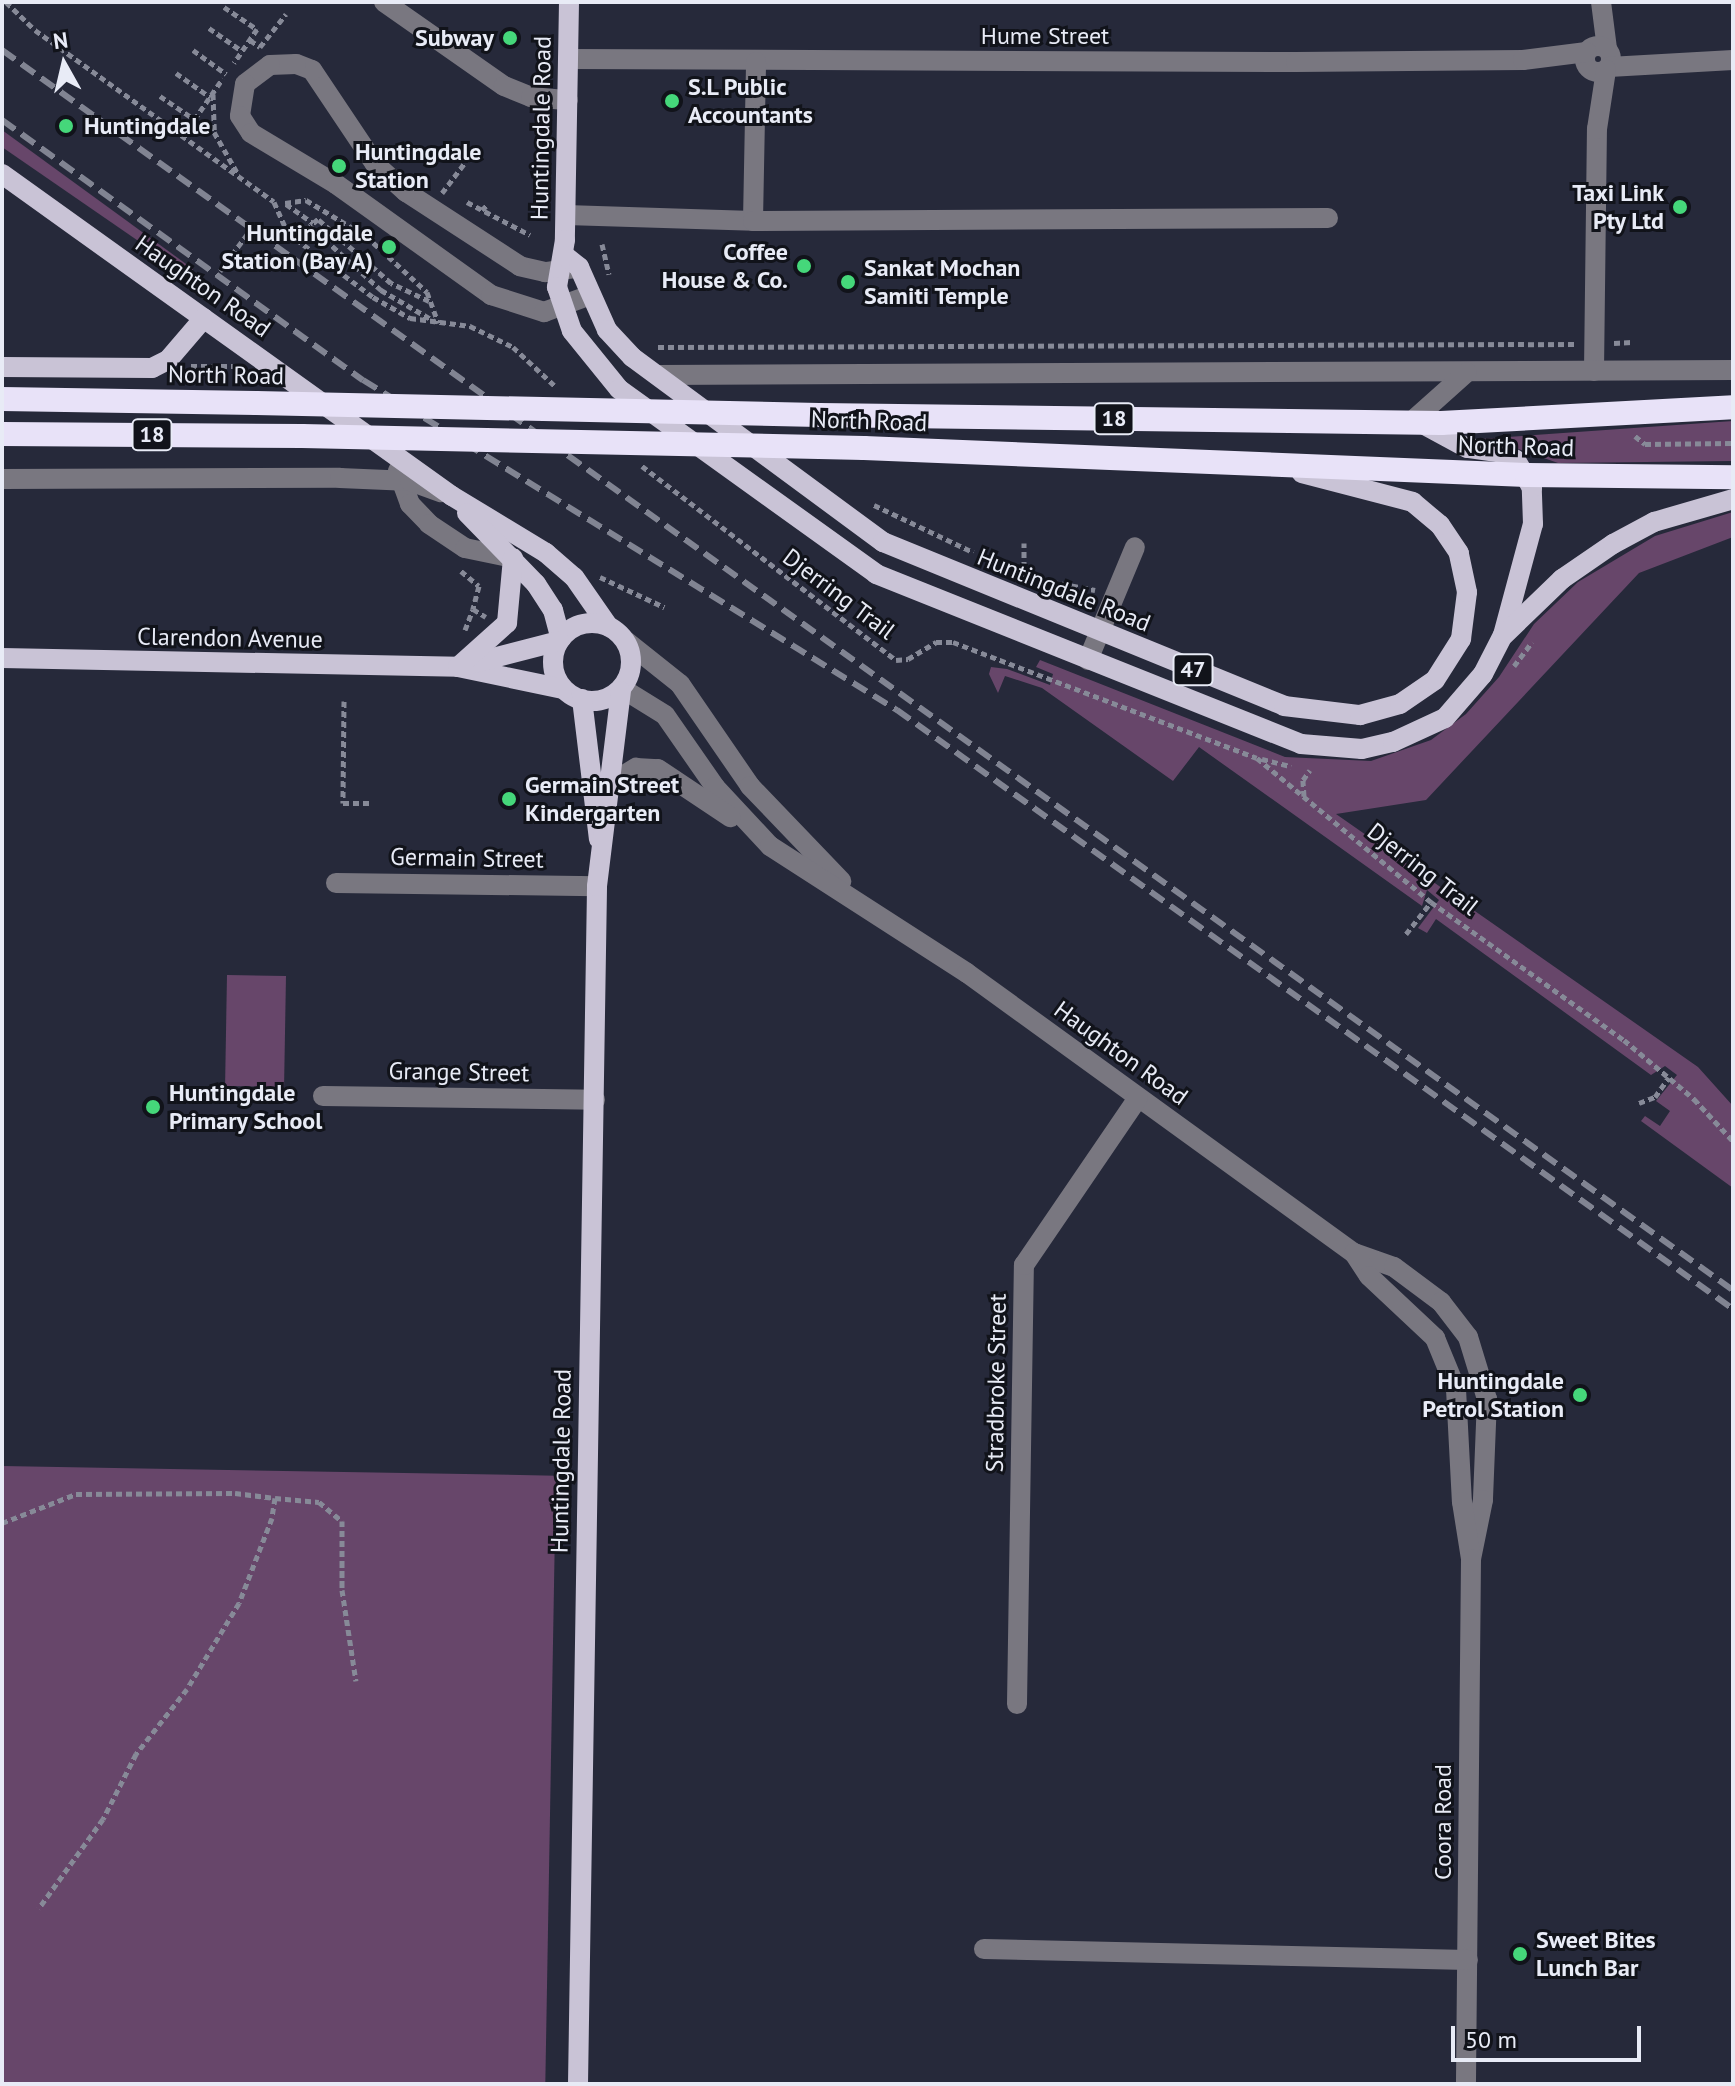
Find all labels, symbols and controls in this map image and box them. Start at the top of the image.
street label: Hume Street [981,22,1109,50]
north arrow [24,24,104,104]
place label: Subway [415,24,494,52]
text: N [52,25,70,55]
marker: Subway [501,29,519,47]
street label: Huntingdale Road [525,36,557,220]
place label: S.L Public Accountants [688,73,813,129]
marker: S.L Public Accountants [663,92,681,110]
place label: Huntingdale [84,112,210,140]
marker: Huntingdale [55,115,77,137]
place label: Huntingdale Station [355,138,481,194]
marker: Huntingdale Station [330,157,348,175]
place label: Taxi Link Pty Ltd [1572,179,1664,235]
marker: Taxi Link Pty Ltd [1671,198,1689,216]
place label: Huntingdale Station (Bay A) [220,219,373,275]
street label: Haughton Road [130,229,276,343]
marker: Huntingdale Station (Bay A) [380,238,398,256]
place label: Coffee House & Co. [661,238,788,294]
place label: Sankat Mochan Samiti Temple [864,254,1020,310]
marker: Coffee House & Co. [795,257,813,275]
marker: Sankat Mochan Samiti Temple [839,273,857,291]
street label: North Road [168,360,284,390]
road number: 18 [1092,401,1136,437]
street label: North Road [810,405,928,437]
road number: 18 [130,417,174,453]
street label: North Road [1457,430,1575,462]
street label: Djerring Trail [777,542,901,646]
street label: Huntingdale Road [973,542,1155,638]
street label: Clarendon Avenue [137,622,323,654]
road number: 47 [1171,652,1215,688]
place label: Germain Street Kindergarten [525,771,679,827]
marker: Germain Street Kindergarten [500,790,518,808]
street label: Djerring Trail [1361,816,1485,922]
street label: Germain Street [390,842,544,874]
street label: Haughton Road [1049,995,1193,1111]
street label: Grange Street [388,1056,530,1088]
place label: Huntingdale Primary School [169,1079,323,1135]
marker: Huntingdale Primary School [144,1098,162,1116]
street label: Stradbroke Street [980,1293,1012,1473]
place label: Huntingdale Petrol Station [1422,1367,1564,1423]
street label: Huntingdale Road [545,1369,577,1553]
marker: Huntingdale Petrol Station [1571,1386,1589,1404]
street label: Coora Road [1429,1764,1457,1880]
place label: Sweet Bites Lunch Bar [1536,1926,1656,1982]
marker: Sweet Bites Lunch Bar [1511,1945,1529,1963]
scale bar [1455,2010,1645,2060]
text: 50 m [1465,2024,1517,2055]

